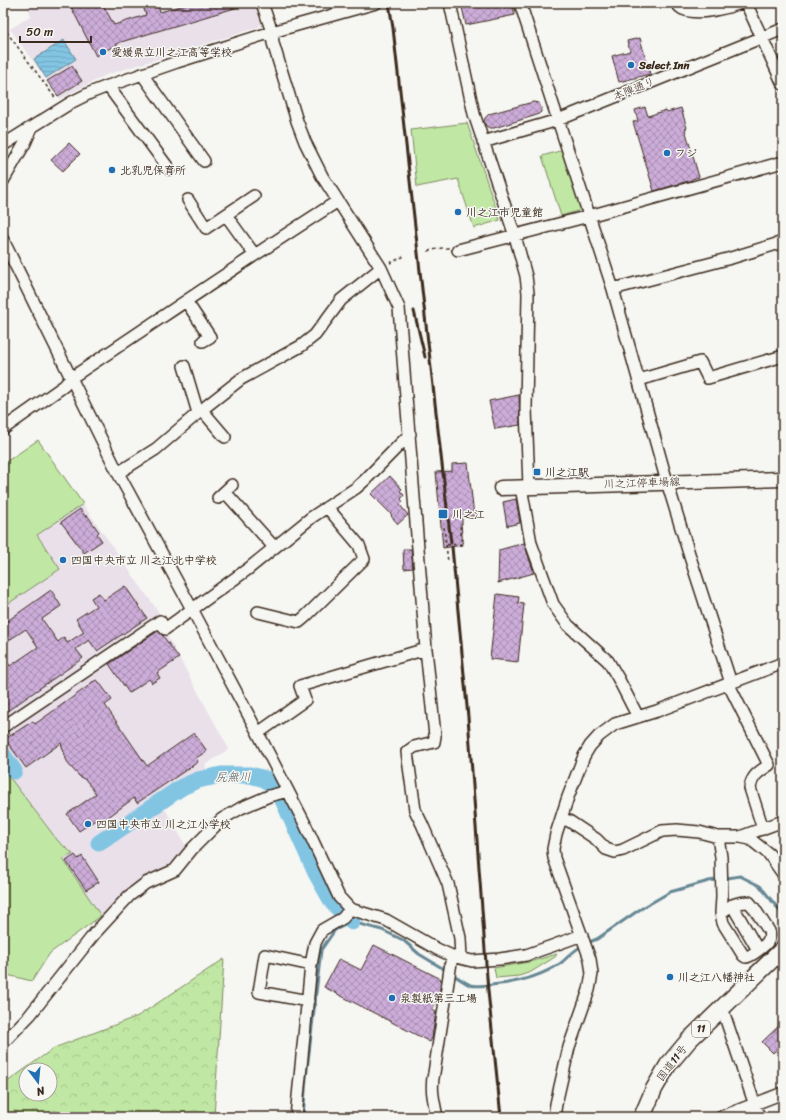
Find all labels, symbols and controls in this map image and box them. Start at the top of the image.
scale bar [20,18,91,44]
text: 50 m [26,21,53,43]
place label: 愛媛県立川之江高等学校 [111,43,232,62]
marker: 愛媛県立川之江高等学校 [98,47,108,57]
place label: Select Inn [638,56,689,75]
marker: Select Inn [626,60,636,70]
street label: 本陣通り [610,72,658,106]
place label: フジ [675,144,697,163]
marker: フジ [662,148,672,158]
place label: 北乳児保育所 [120,161,186,180]
marker: 北乳児保育所 [107,165,117,175]
place label: 川之江市児童館 [466,203,543,222]
marker: 川之江市児童館 [453,207,463,217]
place label: 川之江駅 [545,463,590,482]
marker: 川之江駅 [532,467,542,477]
street label: 川之江停車場線 [603,472,681,494]
place label: 川之江 [452,505,485,524]
marker: 川之江 [437,508,449,520]
place label: 四国中央市立 川之江北中学校 [71,551,217,570]
marker: 四国中央市立 川之江北中学校 [58,555,68,565]
water label: 尻無川 [215,766,251,788]
place label: 四国中央市立 川之江小学校 [96,815,231,834]
marker: 四国中央市立 川之江小学校 [83,819,93,829]
place label: 川之江八幡神社 [678,968,755,987]
marker: 川之江八幡神社 [665,972,675,982]
place label: 泉製紙第三工場 [400,989,477,1008]
marker: 泉製紙第三工場 [387,993,397,1003]
road number: 11 [692,1021,710,1037]
street label: 国道11号 [652,1040,692,1086]
north arrow [18,1062,58,1102]
text: N [34,1081,48,1101]

